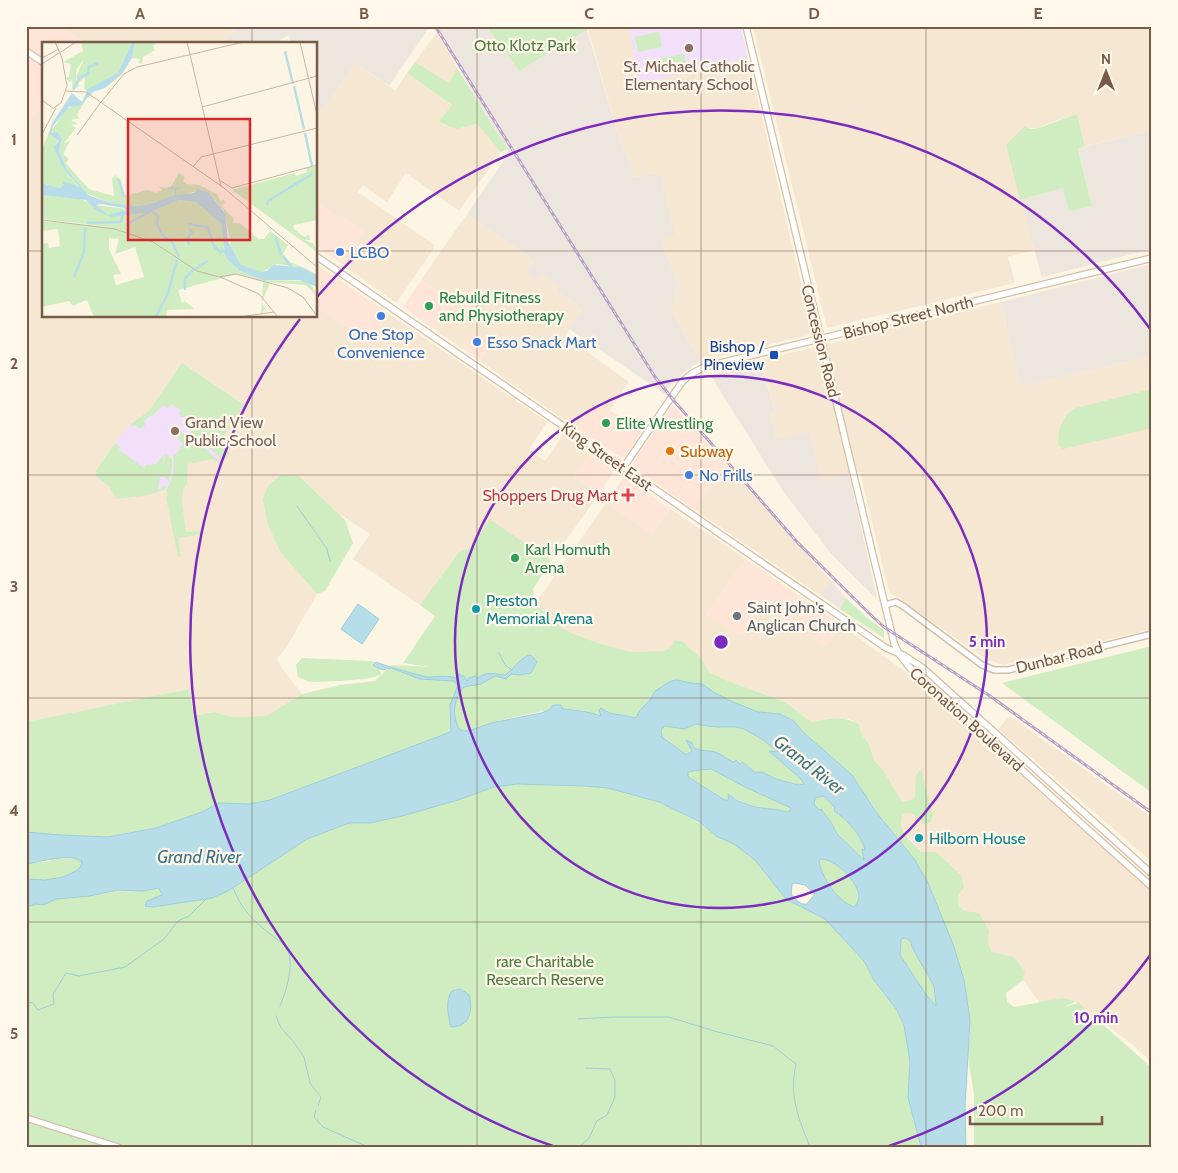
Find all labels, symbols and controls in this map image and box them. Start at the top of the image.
text: A [135,4,145,23]
text: B [359,4,369,23]
text: C [584,4,594,23]
text: D [808,4,820,23]
text: E [1033,4,1043,23]
park label: Otto Klotz Park [474,36,577,55]
inset map [42,42,318,318]
marker: St. Michael Catholic Elementary School [683,42,695,54]
north arrow [1080,48,1130,98]
text: N [1101,50,1111,68]
place label: St. Michael Catholic Elementary School [623,57,755,94]
text: 1 [11,130,17,149]
place label: LCBO [350,243,389,262]
marker: LCBO [334,246,346,258]
street label: Concession Road [797,283,844,399]
place label: Rebuild Fitness and Physiotherapy [439,288,564,325]
street label: Bishop Street North [841,292,975,343]
marker: Rebuild Fitness and Physiotherapy [423,300,435,312]
marker: One Stop Convenience [375,310,387,322]
place label: One Stop Convenience [337,325,425,362]
place label: Esso Snack Mart [487,333,597,352]
marker: Esso Snack Mart [471,336,483,348]
place label: Bishop / Pineview [703,337,765,374]
marker: Bishop / Pineview [768,349,780,361]
text: 2 [10,354,18,373]
place label: Grand View Public School [185,413,276,450]
place label: Elite Wrestling [616,414,714,433]
marker: Elite Wrestling [600,417,612,429]
street label: King Street East [558,418,656,495]
marker: Grand View Public School [169,425,181,437]
place label: Subway [680,442,733,461]
marker: Subway [664,445,676,457]
place label: No Frills [699,466,753,485]
marker: No Frills [683,469,695,481]
place label: Shoppers Drug Mart [482,486,619,505]
marker: Shoppers Drug Mart [622,489,634,501]
place label: Karl Homuth Arena [525,540,611,577]
marker: Karl Homuth Arena [509,552,521,564]
text: 3 [10,577,18,596]
place label: Preston Memorial Arena [486,591,593,628]
place label: Saint John's Anglican Church [747,598,856,635]
marker: Preston Memorial Arena [470,603,482,615]
marker: Saint John's Anglican Church [731,610,743,622]
centre of rings [712,633,730,651]
text: 5 min [969,633,1005,651]
street label: Dunbar Road [1014,638,1104,677]
street label: Coronation Boulevard [906,663,1027,775]
water label: Grand River [769,730,850,800]
text: 4 [9,801,19,820]
place label: Hilborn House [929,829,1026,848]
marker: Hilborn House [913,832,925,844]
water label: Grand River [157,846,242,868]
park label: rare Charitable Research Reserve [486,952,604,989]
text: 10 min [1074,1009,1118,1027]
text: 5 [10,1024,18,1043]
scale bar [970,1093,1103,1125]
text: 200 m [978,1102,1023,1120]

